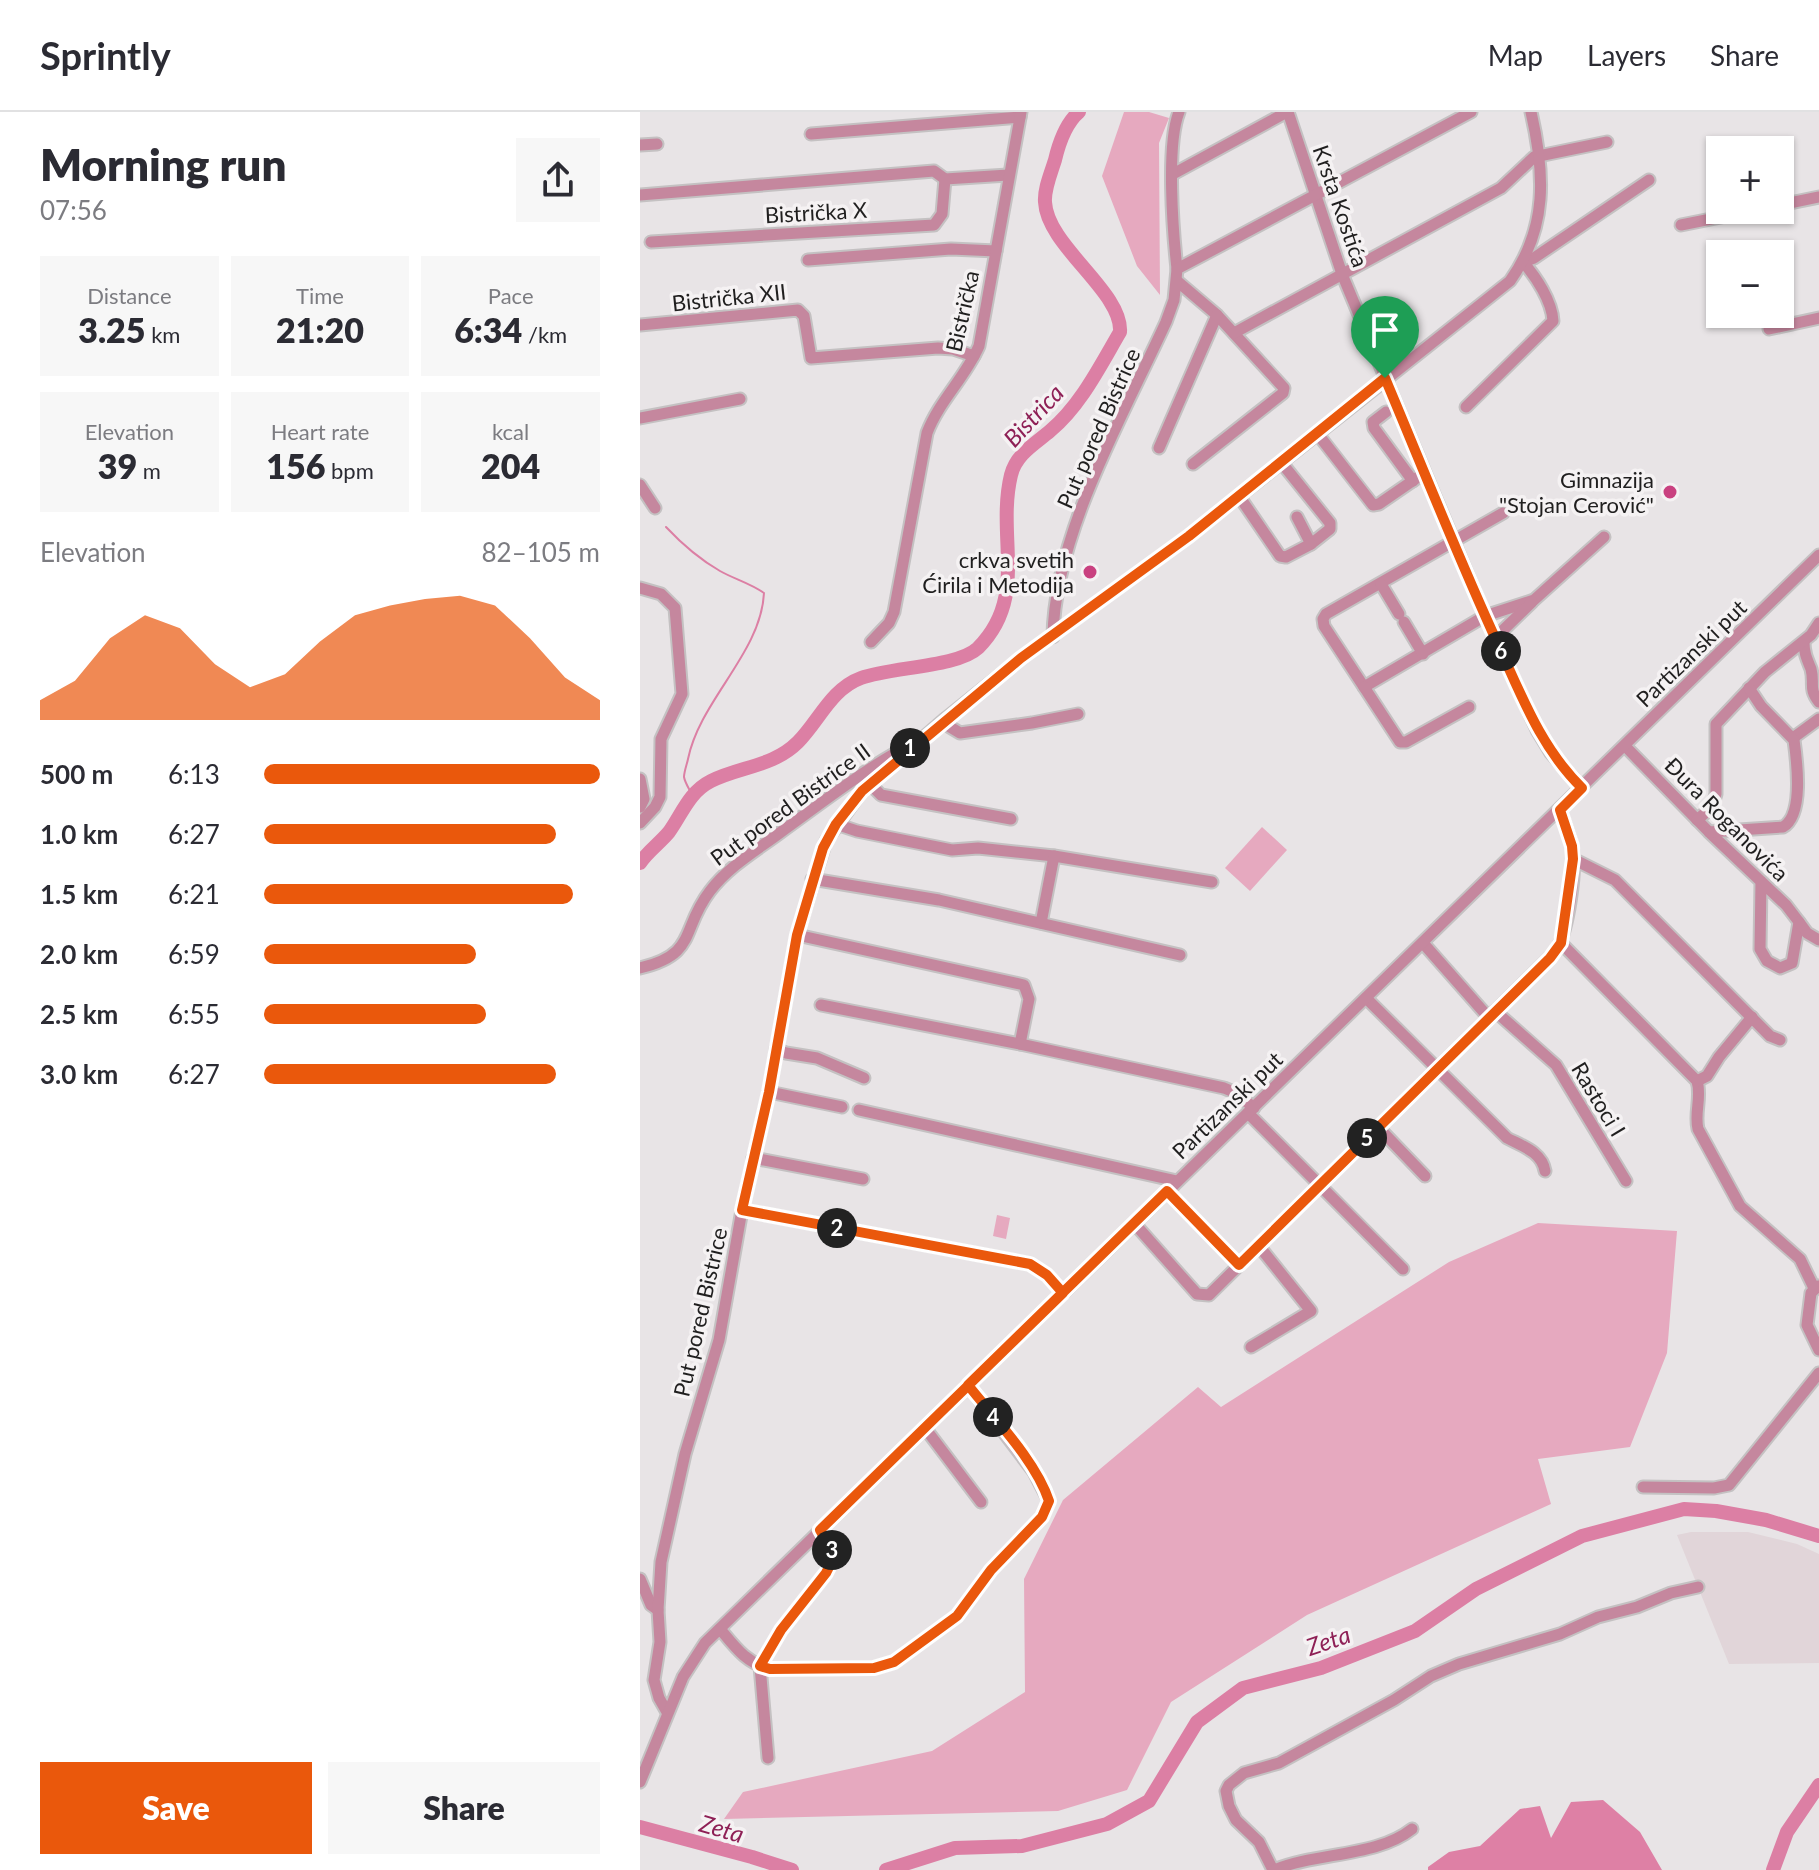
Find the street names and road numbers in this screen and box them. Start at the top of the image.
street label: Krsta Kostića [1308,141,1374,271]
street label: Bistrička X [764,196,869,228]
street label: Bistrička [940,268,984,354]
street label: Bistrička XII [670,278,788,316]
street label: Put pored Bistrice [1051,344,1145,512]
street label: Partizanski put [1630,594,1752,712]
street label: Put pored Bistrice II [705,737,875,871]
street label: Đura Roganovića [1660,752,1794,886]
street label: Partizanski put [1166,1046,1288,1164]
street label: Rastoci I [1566,1057,1632,1141]
street label: Put pored Bistrice [667,1225,733,1399]

